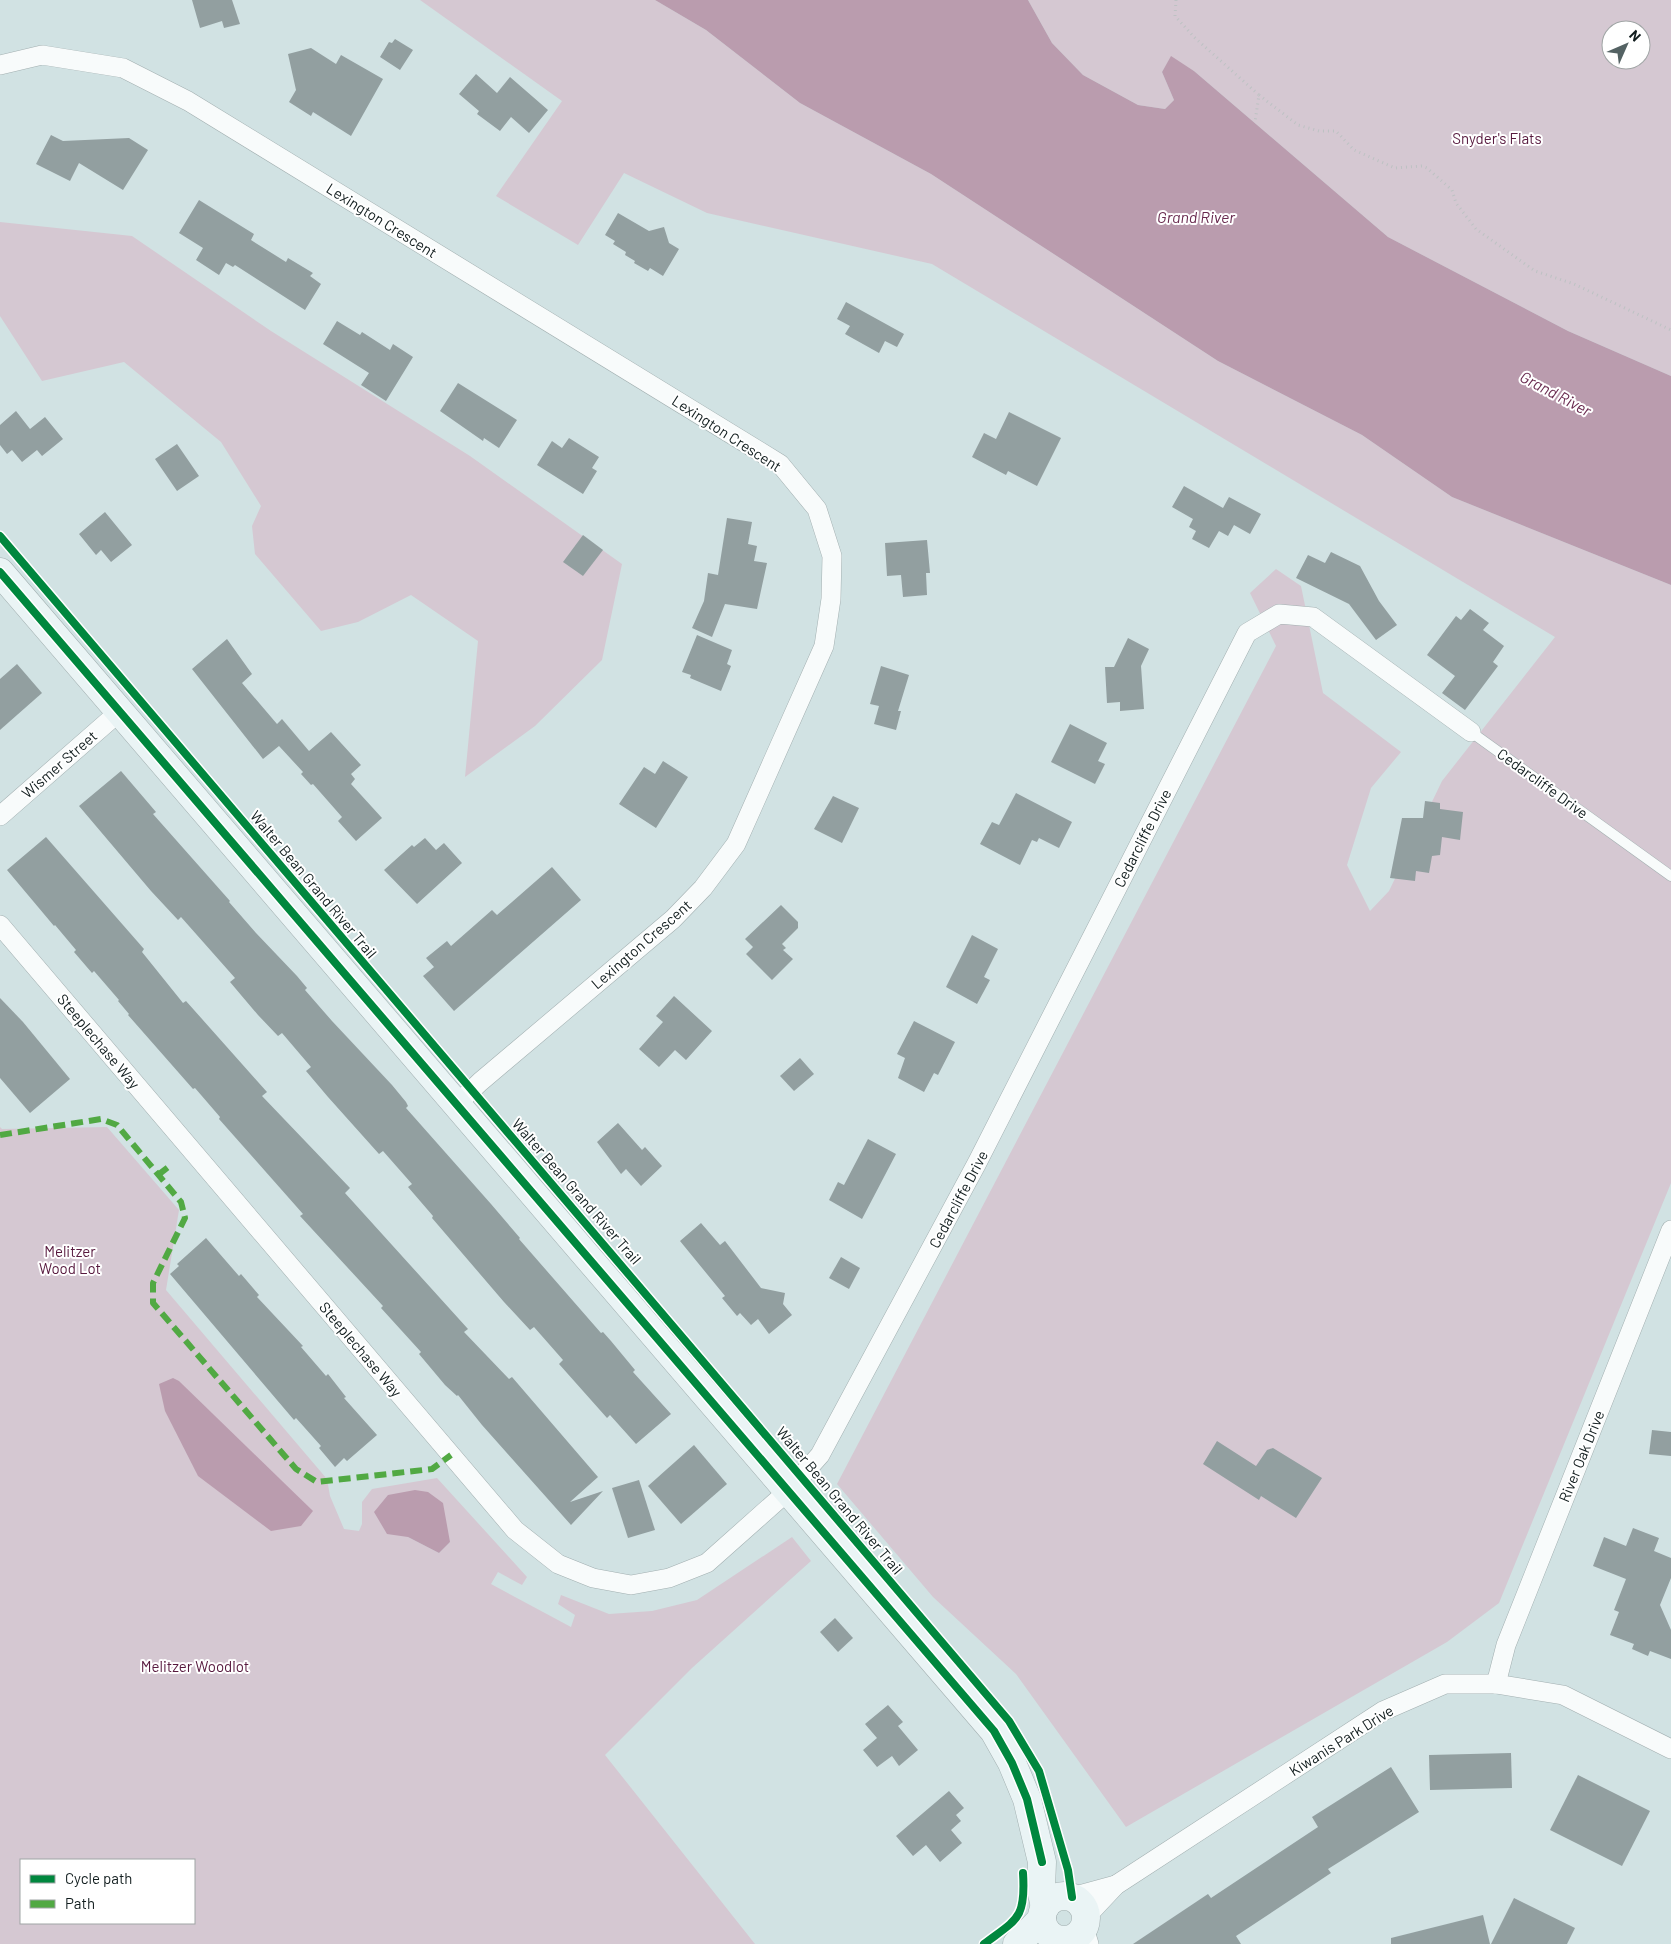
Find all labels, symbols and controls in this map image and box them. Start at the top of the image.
north arrow [1601,20,1651,70]
text: N [1626,26,1645,45]
park label: Snyder's Flats [1452,129,1542,147]
street label: Lexington Crescent [323,179,441,261]
water label: Grand River [1157,207,1236,226]
water label: Grand River [1517,366,1596,420]
street label: Lexington Crescent [669,391,785,475]
street label: Wismer Street [18,726,100,802]
street label: Cedarcliffe Drive [1494,744,1592,822]
street label: Cedarcliffe Drive [1110,786,1174,890]
street label: Walter Bean Grand River Trail [247,806,381,962]
street label: Lexington Crescent [587,896,695,992]
street label: Steeplechase Way [54,990,144,1092]
street label: Walter Bean Grand River Trail [509,1114,645,1268]
street label: Cedarcliffe Drive [925,1147,991,1251]
park label: Melitzer Wood Lot [39,1242,101,1277]
street label: Steeplechase Way [316,1298,406,1400]
street label: River Oak Drive [1554,1408,1608,1504]
street label: Walter Bean Grand River Trail [773,1422,907,1578]
park label: Melitzer Woodlot [141,1657,249,1675]
street label: Kiwanis Park Drive [1286,1701,1396,1779]
legend [20,1859,195,1924]
text: Cycle path [65,1869,132,1887]
text: Path [65,1894,95,1912]

